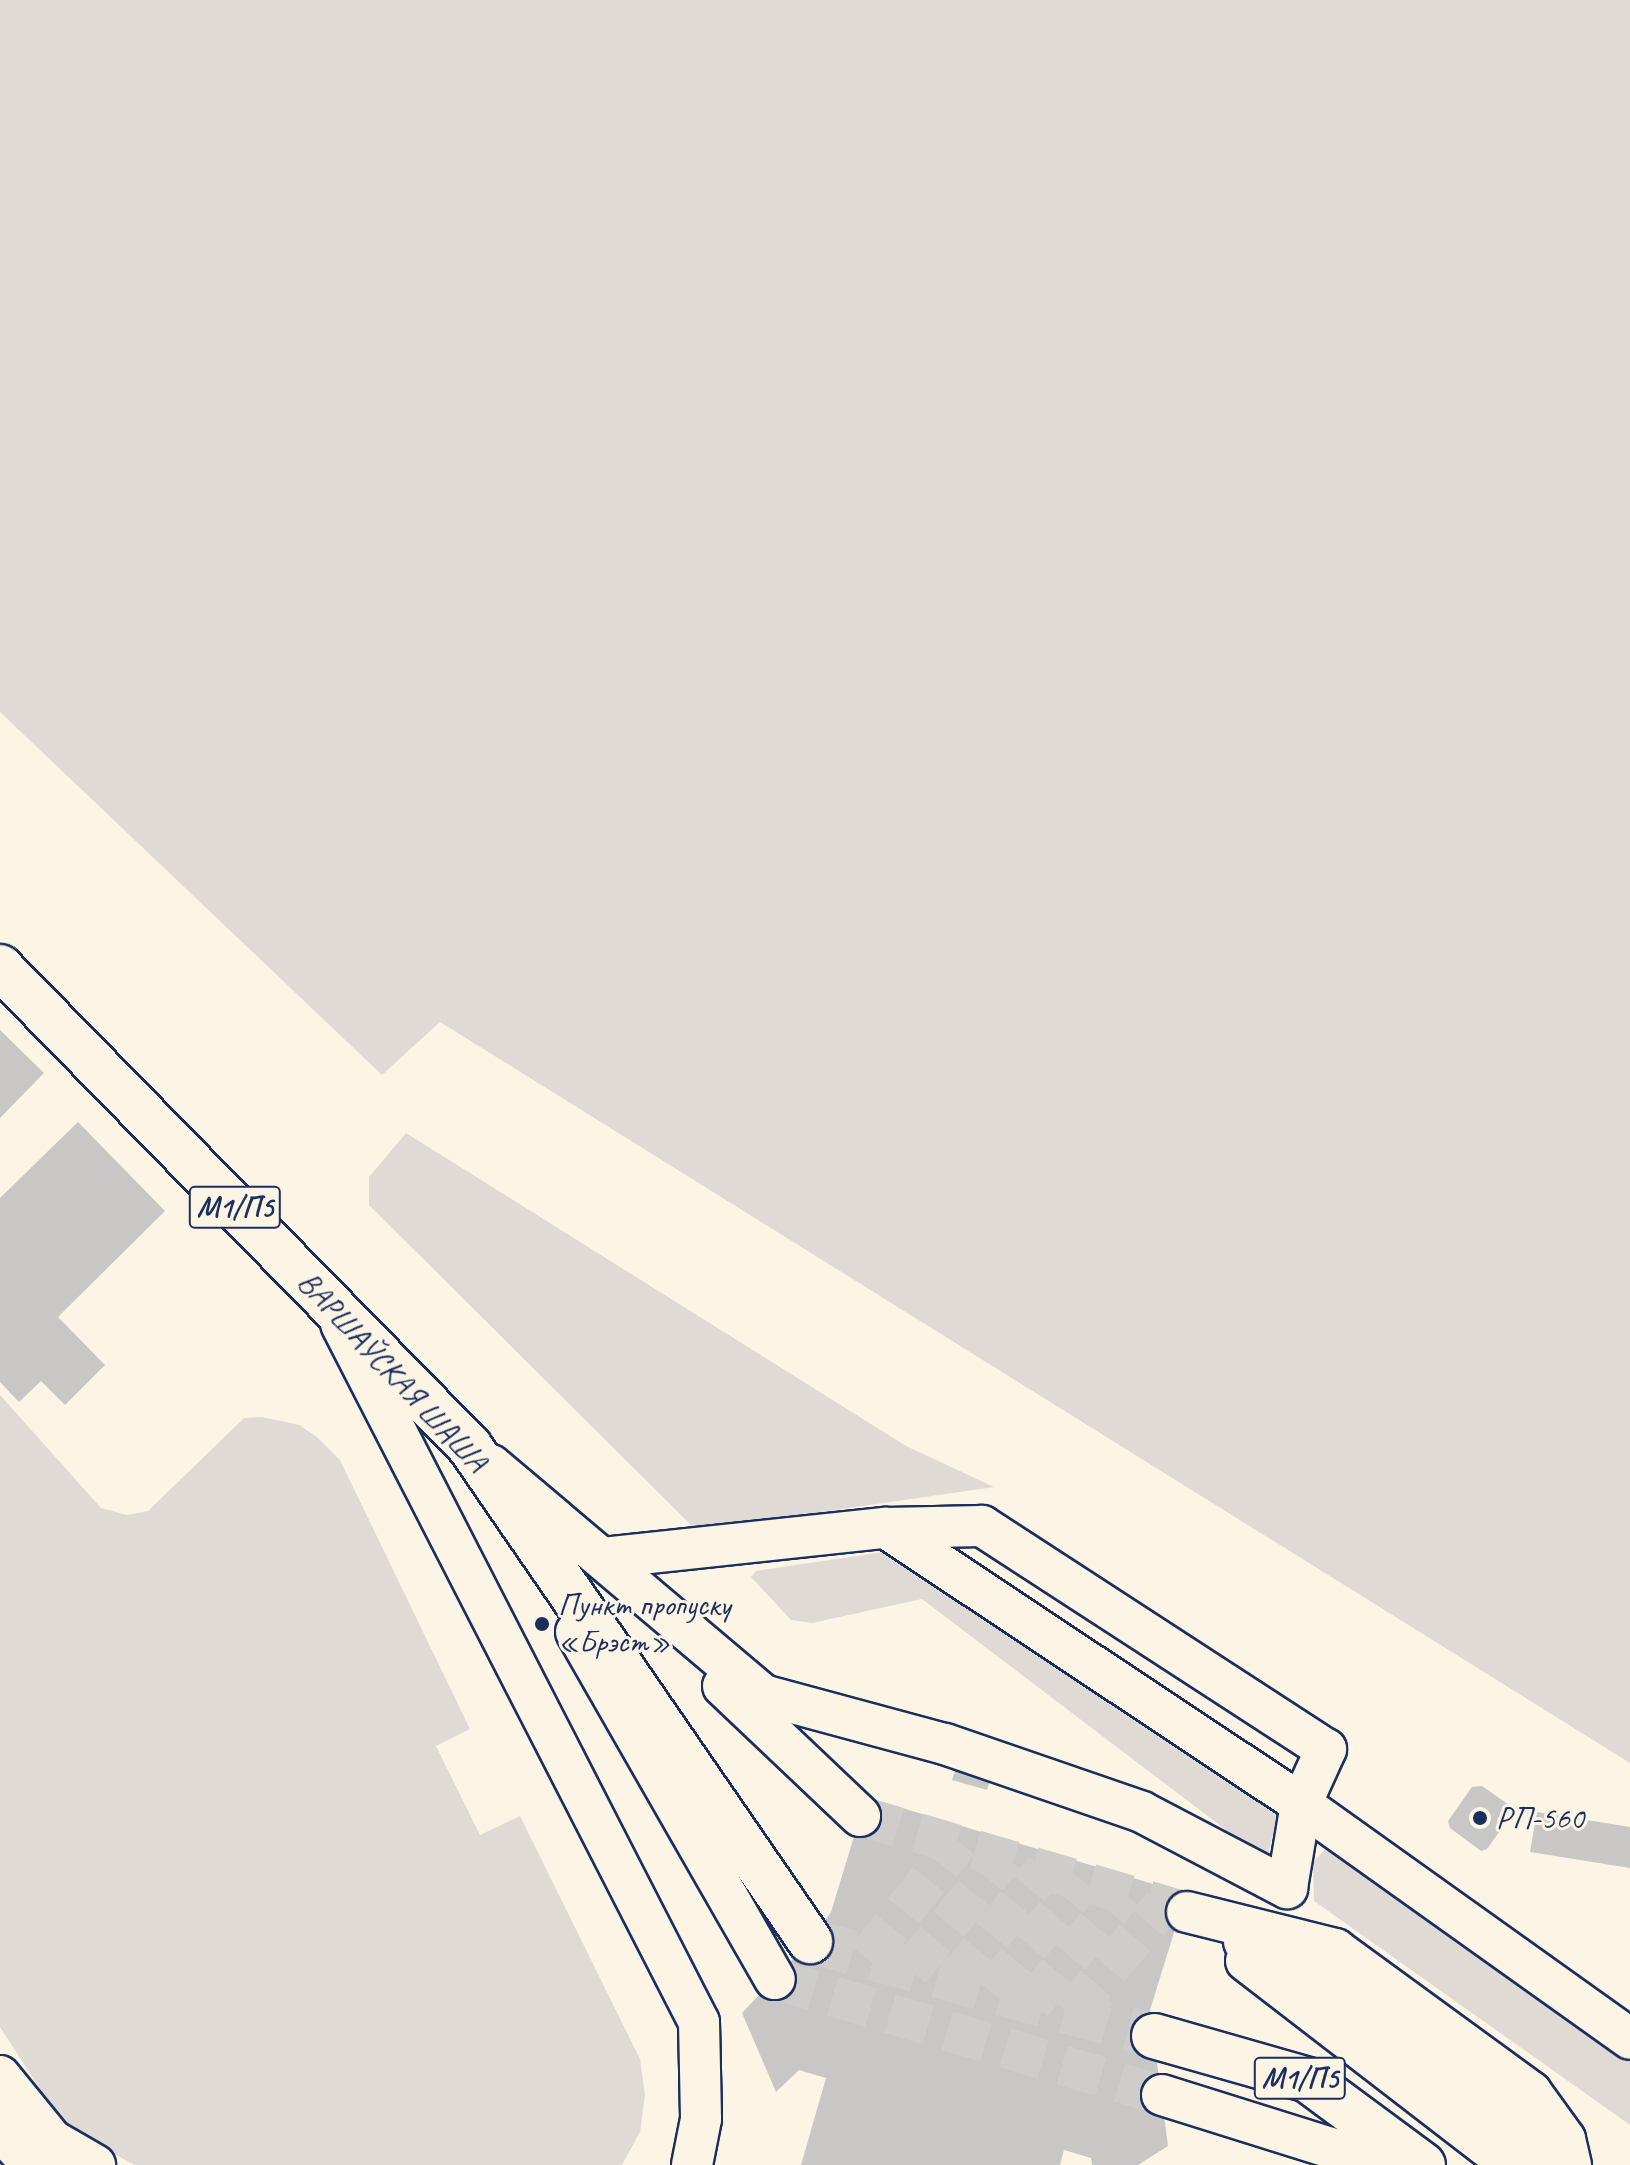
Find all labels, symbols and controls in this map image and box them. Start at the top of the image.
road number: М1/П5 [187,1181,283,1233]
street label: ВАРШАЎСКАЯ ШАША [289,1264,495,1480]
place label: Пункт пропуску «Брэст» [558,1587,730,1662]
marker: Пункт пропуску «Брэст» [533,1615,551,1633]
place label: РП-560 [1496,1799,1584,1837]
marker: РП-560 [1471,1809,1489,1827]
road number: М1/П5 [1252,2052,1348,2104]

